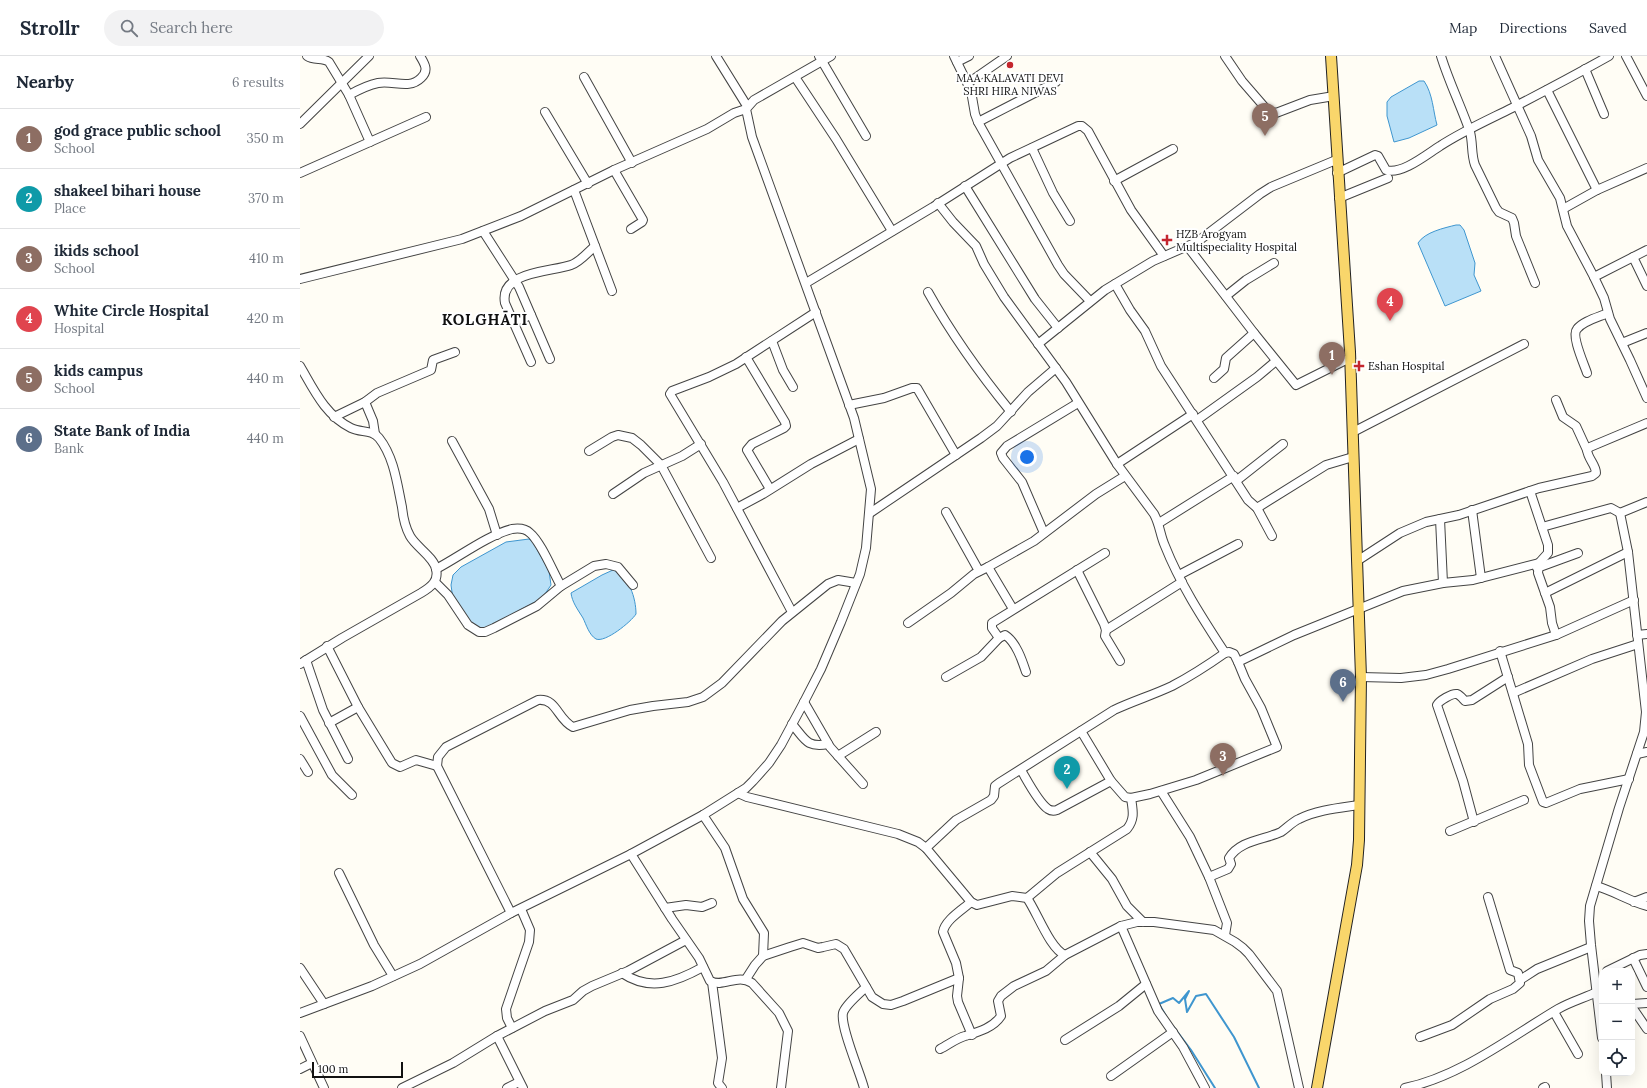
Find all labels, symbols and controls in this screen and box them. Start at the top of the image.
search box [104,10,384,46]
text: Strollr [20,16,80,40]
icon: search [118,17,140,39]
text: Search here [150,18,233,37]
text: Map [1449,19,1477,37]
text: Directions [1499,19,1567,37]
text: Saved [1589,19,1627,37]
marker: MAA KALAVATI DEVI SHRI HIRA NIWAS [1005,60,1015,70]
text: Nearby [16,71,74,93]
place label: MAA KALAVATI DEVI SHRI HIRA NIWAS [956,71,1064,98]
text: 6 results [232,74,284,91]
pin: 5 [1252,103,1278,136]
text: god grace public school [54,121,221,140]
text: 1 [26,130,32,147]
text: 350 m [247,130,284,147]
text: School [54,140,95,157]
text: shakeel bihari house [54,181,201,200]
text: 2 [26,190,32,207]
text: 370 m [248,190,284,207]
text: Place [54,200,86,217]
place label: HZB Arogyam Multispeciality Hospital [1176,227,1297,254]
marker: HZB Arogyam Multispeciality Hospital [1161,234,1173,246]
text: ikids school [54,241,139,260]
text: 3 [25,250,33,267]
text: 410 m [249,250,284,267]
text: School [54,260,95,277]
pin: 4 [1377,288,1403,321]
text: White Circle Hospital [54,301,209,320]
text: 4 [25,310,33,327]
text: 420 m [247,310,284,327]
district label: KOLGHĀTI [442,310,528,329]
text: Hospital [54,320,104,337]
pin: 1 [1319,342,1345,375]
place label: Eshan Hospital [1368,359,1444,373]
marker: Eshan Hospital [1353,360,1365,372]
text: kids campus [54,361,143,380]
text: 5 [25,370,33,387]
text: 440 m [247,370,284,387]
text: School [54,380,95,397]
text: State Bank of India [54,421,190,440]
text: 6 [25,430,33,447]
text: 440 m [247,430,284,447]
text: Bank [54,440,84,457]
your location [1017,447,1037,467]
pin: 6 [1330,669,1356,702]
pin: 3 [1210,743,1236,776]
pin: 2 [1054,756,1080,789]
map controls [1599,968,1635,1076]
button: + [1599,968,1635,1004]
button: − [1599,1004,1635,1040]
button: locate [1599,1040,1635,1076]
scale bar [312,1060,403,1079]
text: 100 m [318,1062,348,1076]

